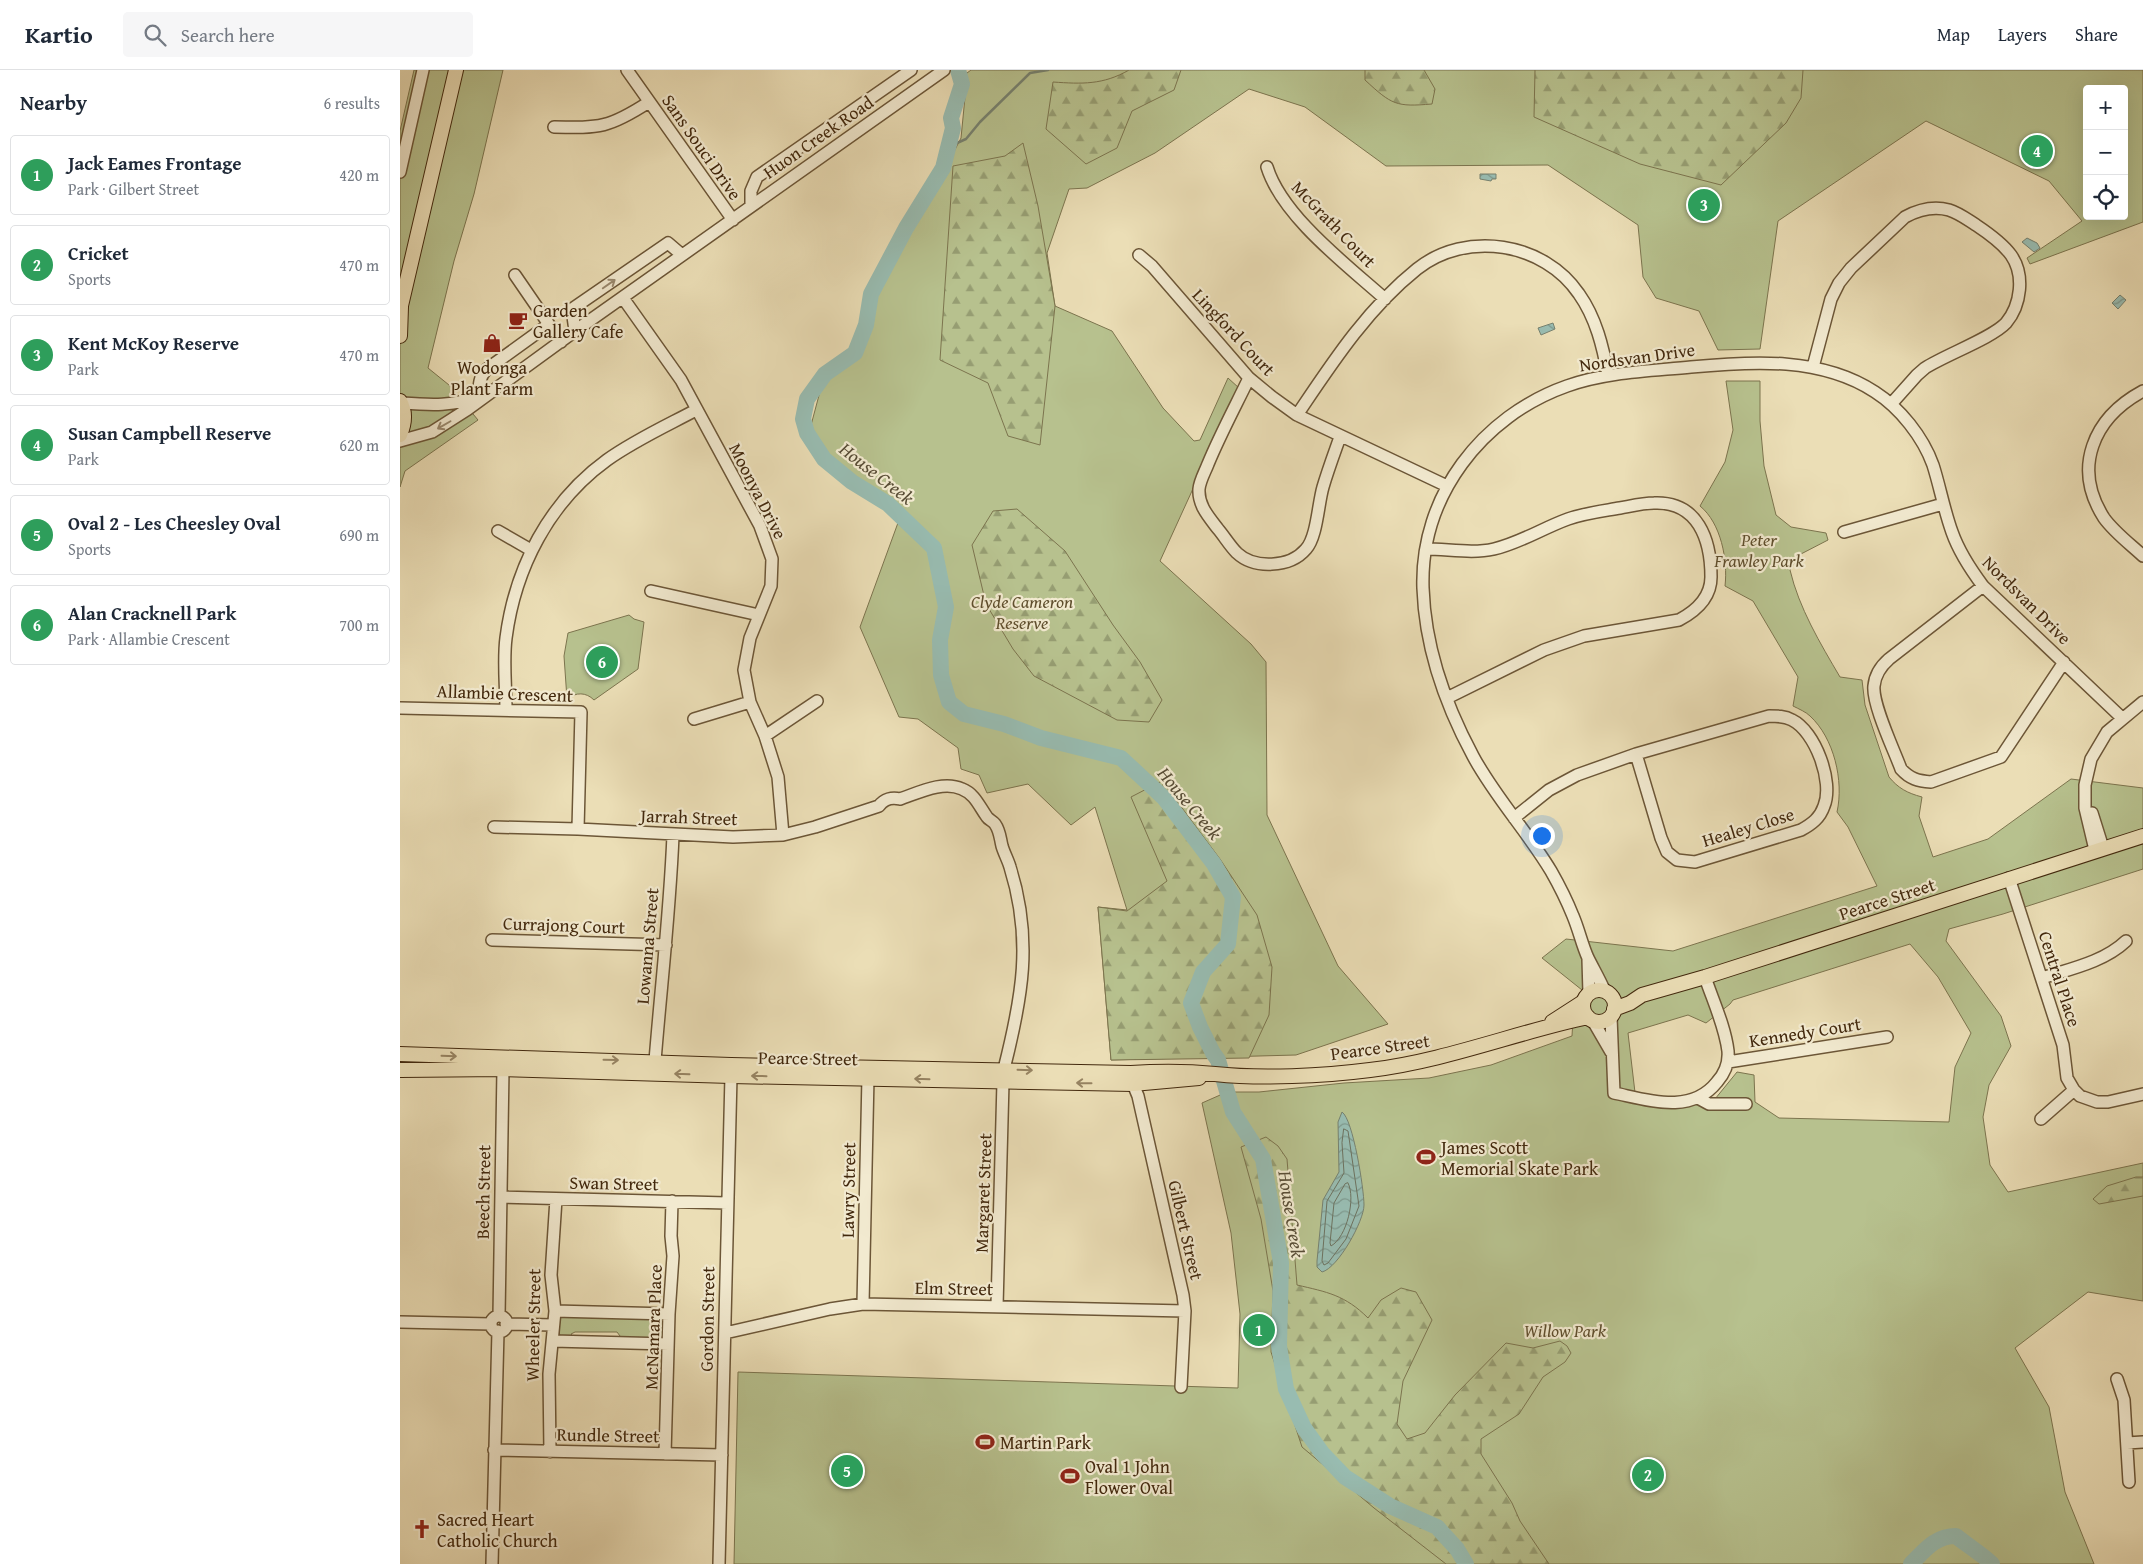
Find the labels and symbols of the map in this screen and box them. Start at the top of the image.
street label: Sans Souci Drive [655,89,749,205]
street label: Huon Creek Road [757,89,879,185]
pin: 4 [2021,132,2053,170]
street label: McGrath Court [1285,174,1383,274]
pin: 3 [1688,186,1720,224]
one-way arrow [601,279,615,289]
street label: Lingford Court [1186,282,1282,382]
place label: Garden Gallery Cafe [533,297,624,345]
cafe icon: Garden Gallery Cafe [507,309,529,331]
shop icon: Wodonga Plant Farm [481,332,503,354]
street label: Nordsvan Drive [1577,336,1697,378]
place label: Wodonga Plant Farm [451,354,533,402]
one-way arrow [437,420,451,430]
water label: House Creek [833,434,920,511]
street label: Moonya Drive [722,438,794,544]
park label: Peter Frawley Park [1713,526,1805,574]
street label: Nordsvan Drive [1976,549,2078,651]
park label: Clyde Cameron Reserve [971,588,1073,636]
pin: 6 [586,643,618,681]
street label: Allambie Crescent [436,677,574,709]
water label: House Creek [1150,760,1229,846]
street label: Healey Close [1699,800,1797,854]
street label: Jarrah Street [638,802,739,832]
your location [1529,823,1555,849]
street label: Pearce Street [1835,871,1939,927]
street label: Lowanna Street [628,886,666,1005]
street label: Currajong Court [502,909,626,941]
street label: Central Place [2032,928,2088,1030]
street label: Kennedy Court [1747,1010,1863,1054]
street label: Pearce Street [1329,1027,1432,1067]
street label: Pearce Street [758,1044,859,1072]
one-way arrow [440,1052,456,1061]
one-way arrow [602,1055,619,1065]
one-way arrow [1016,1065,1033,1075]
one-way arrow [674,1069,690,1078]
one-way arrow [752,1071,768,1081]
one-way arrow [914,1074,930,1084]
one-way arrow [1076,1078,1092,1088]
street label: Margaret Street [967,1132,999,1253]
place label: James Scott Memorial Skate Park [1439,1134,1599,1182]
street label: Lawry Street [834,1141,862,1238]
street label: Beech Street [469,1144,497,1239]
sports icon: James Scott Memorial Skate Park [1415,1146,1437,1168]
water label: House Creek [1271,1167,1313,1260]
street label: Swan Street [569,1169,660,1197]
street label: Gilbert Street [1161,1177,1211,1283]
street label: McNamara Place [637,1264,669,1390]
street label: Gordon Street [693,1265,721,1372]
street label: Wheeler Street [519,1268,547,1382]
street label: Elm Street [915,1274,994,1302]
pin: 1 [1243,1311,1275,1349]
park label: Willow Park [1524,1317,1607,1344]
street label: Rundle Street [556,1421,660,1449]
place label: Martin Park [1000,1429,1092,1456]
sports icon: Martin Park [974,1431,996,1453]
pin: 5 [831,1452,863,1490]
place label: Oval 1 John Flower Oval [1085,1453,1173,1501]
pin: 2 [1632,1456,1664,1494]
sports icon: Oval 1 John Flower Oval [1059,1465,1081,1487]
place label: Sacred Heart Catholic Church [437,1506,558,1554]
church icon: Sacred Heart Catholic Church [411,1518,433,1540]

